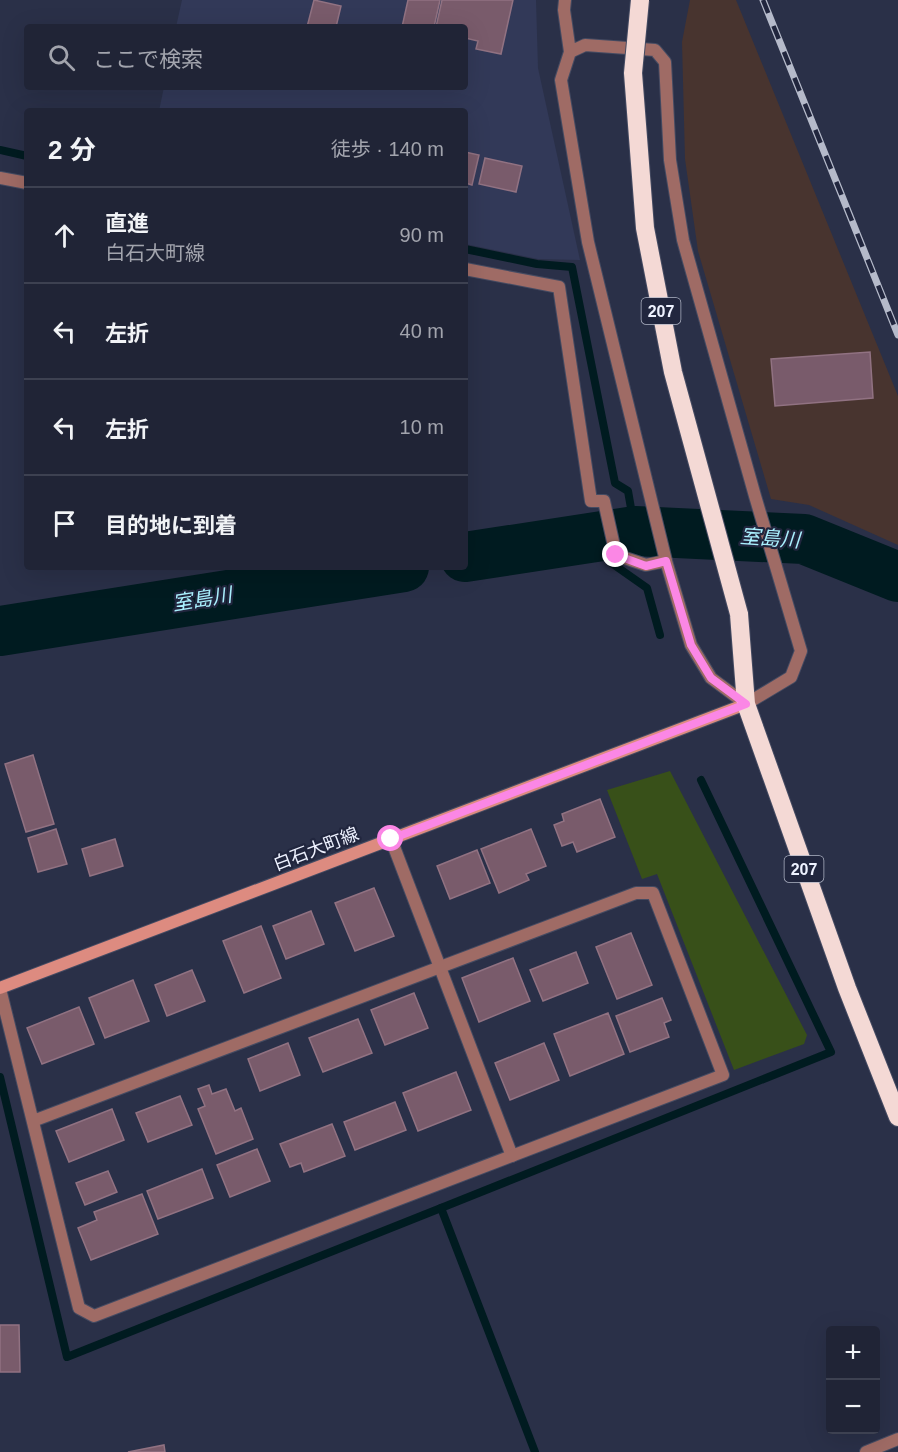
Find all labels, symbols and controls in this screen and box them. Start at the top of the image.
search box [24,24,468,90]
icon: search [45,41,78,74]
text: ここで検索 [93,47,203,72]
text: 2 分 [48,135,96,165]
text: 徒歩 · 140 m [331,138,444,160]
text: 直進 [105,211,149,236]
icon: ahead [48,219,81,252]
text: 90 m [400,224,444,246]
text: 白石大町線 [105,242,205,264]
road number: 207 [642,298,680,324]
icon: left [48,315,81,348]
text: 40 m [400,320,444,342]
text: 左折 [105,321,149,346]
icon: left [48,411,81,444]
text: 10 m [400,416,444,438]
text: 左折 [105,417,149,442]
icon: arrive [48,507,81,540]
text: 目的地に到着 [105,513,237,538]
water label: 室島川 [739,525,803,551]
route end [602,541,628,567]
water label: 室島川 [171,583,235,615]
street label: 白石大町線 [270,824,362,874]
route start [377,825,403,851]
road number: 207 [784,856,824,882]
map controls [826,1326,880,1434]
button: + [826,1326,880,1380]
button: − [826,1380,880,1434]

